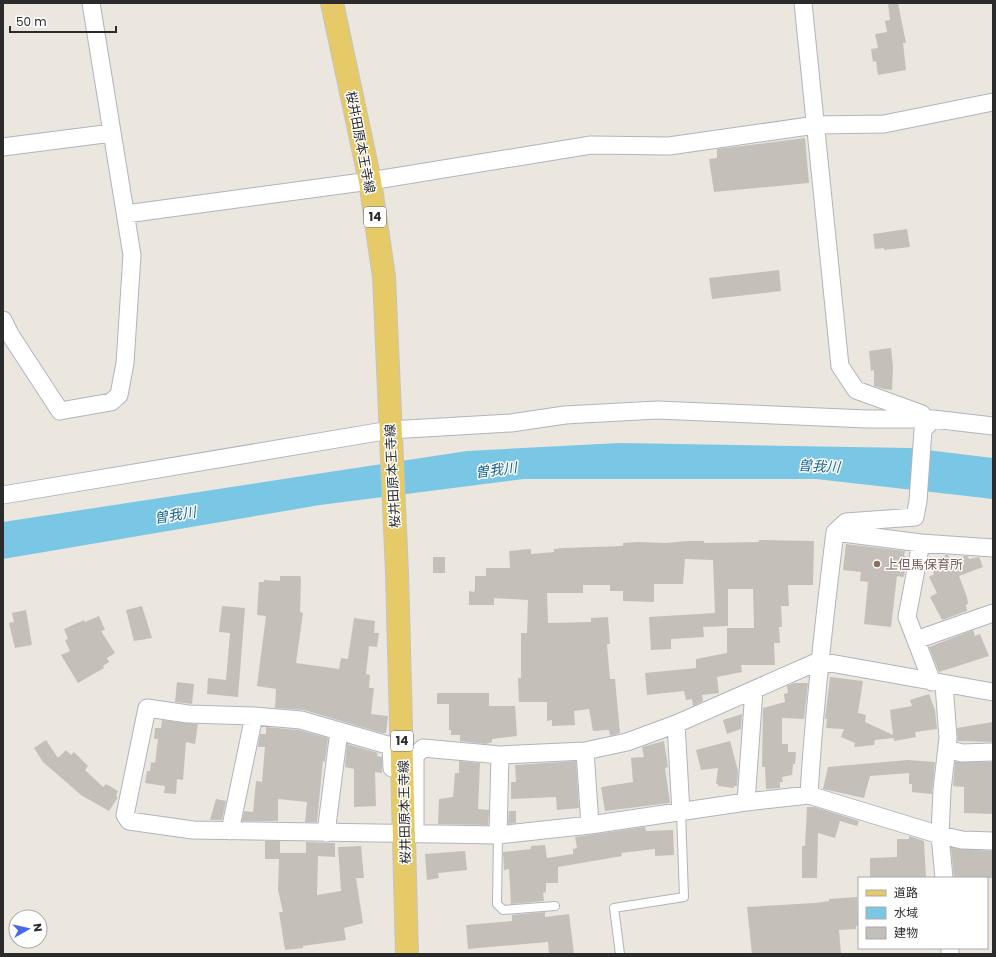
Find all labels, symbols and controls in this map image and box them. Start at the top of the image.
scale bar [10,8,116,34]
text: 50 m [16,13,47,30]
street label: 桜井田原本王寺線 [341,89,380,195]
road number: 14 [364,207,386,227]
street label: 桜井田原本王寺線 [380,424,405,528]
water label: 曽我川 [798,455,842,477]
water label: 曽我川 [474,457,520,482]
water label: 曽我川 [153,502,199,528]
place label: 上但馬保育所 [885,555,963,574]
marker: 上但馬保育所 [872,559,882,569]
road number: 14 [391,731,413,751]
street label: 桜井田原本王寺線 [394,760,415,864]
legend [858,877,988,949]
text: 道路 [894,884,918,901]
text: 水域 [894,904,918,921]
north arrow [8,909,48,949]
text: N [29,922,46,933]
text: 建物 [894,924,918,941]

